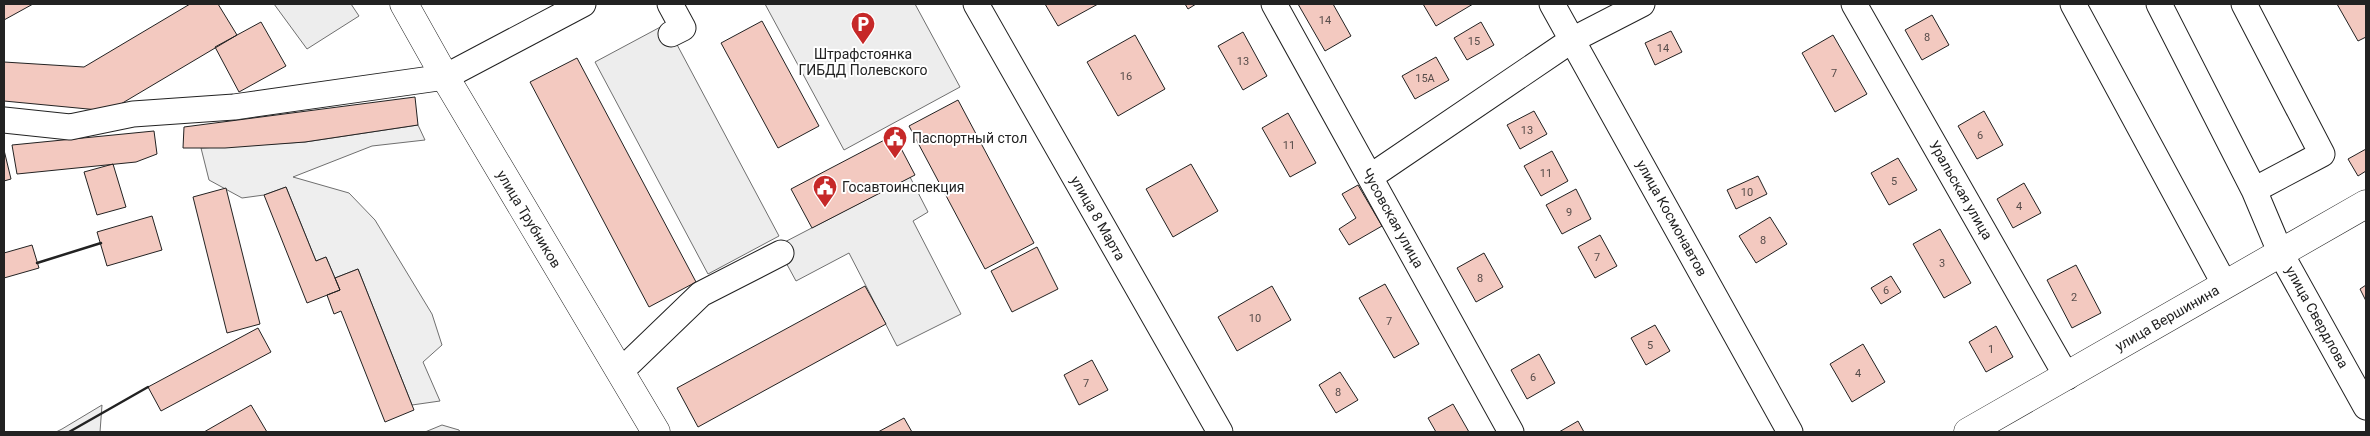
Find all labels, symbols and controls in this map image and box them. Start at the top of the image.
parking icon: Штрафстоянка ГИБДД Полевского [850,11,876,45]
house number: 14 [1319,14,1331,27]
house number: 8 [1924,31,1930,44]
house number: 15 [1468,35,1480,48]
house number: 14 [1657,42,1669,55]
place label: Штрафстоянка ГИБДД Полевского [798,46,928,78]
house number: 13 [1237,55,1249,68]
house number: 7 [1831,67,1837,80]
house number: 16 [1120,70,1132,83]
house number: 15А [1415,72,1436,85]
house number: 13 [1521,124,1533,137]
public building icon: Паспортный стол [882,125,908,159]
house number: 6 [1977,129,1983,142]
place label: Паспортный стол [912,130,1027,146]
street label: Уральская улица [1926,138,1996,242]
house number: 11 [1283,139,1295,152]
street label: улица Космонавтов [1633,157,1711,279]
street label: Чусовская улица [1359,165,1427,271]
street label: улица Трубников [494,167,564,271]
house number: 11 [1540,167,1552,180]
street label: улица 8 Марта [1067,173,1129,263]
public building icon: Госавтоинспекция [812,174,838,208]
house number: 5 [1891,175,1897,188]
place label: Госавтоинспекция [842,179,964,195]
house number: 10 [1741,186,1753,199]
house number: 4 [2016,200,2022,213]
house number: 9 [1566,206,1572,219]
house number: 8 [1760,234,1766,247]
house number: 7 [1594,251,1600,264]
house number: 3 [1939,257,1945,270]
street label: улица Свердлова [2282,263,2352,371]
house number: 8 [1477,272,1483,285]
street label: улица Вершинина [2112,282,2222,354]
house number: 6 [1883,284,1889,297]
house number: 2 [2071,291,2077,304]
house number: 10 [1249,312,1261,325]
house number: 7 [1386,315,1392,328]
house number: 5 [1647,339,1653,352]
house number: 1 [1988,343,1994,356]
house number: 4 [1855,367,1861,380]
house number: 6 [1530,371,1536,384]
house number: 7 [1083,377,1089,390]
house number: 8 [1335,386,1341,399]

